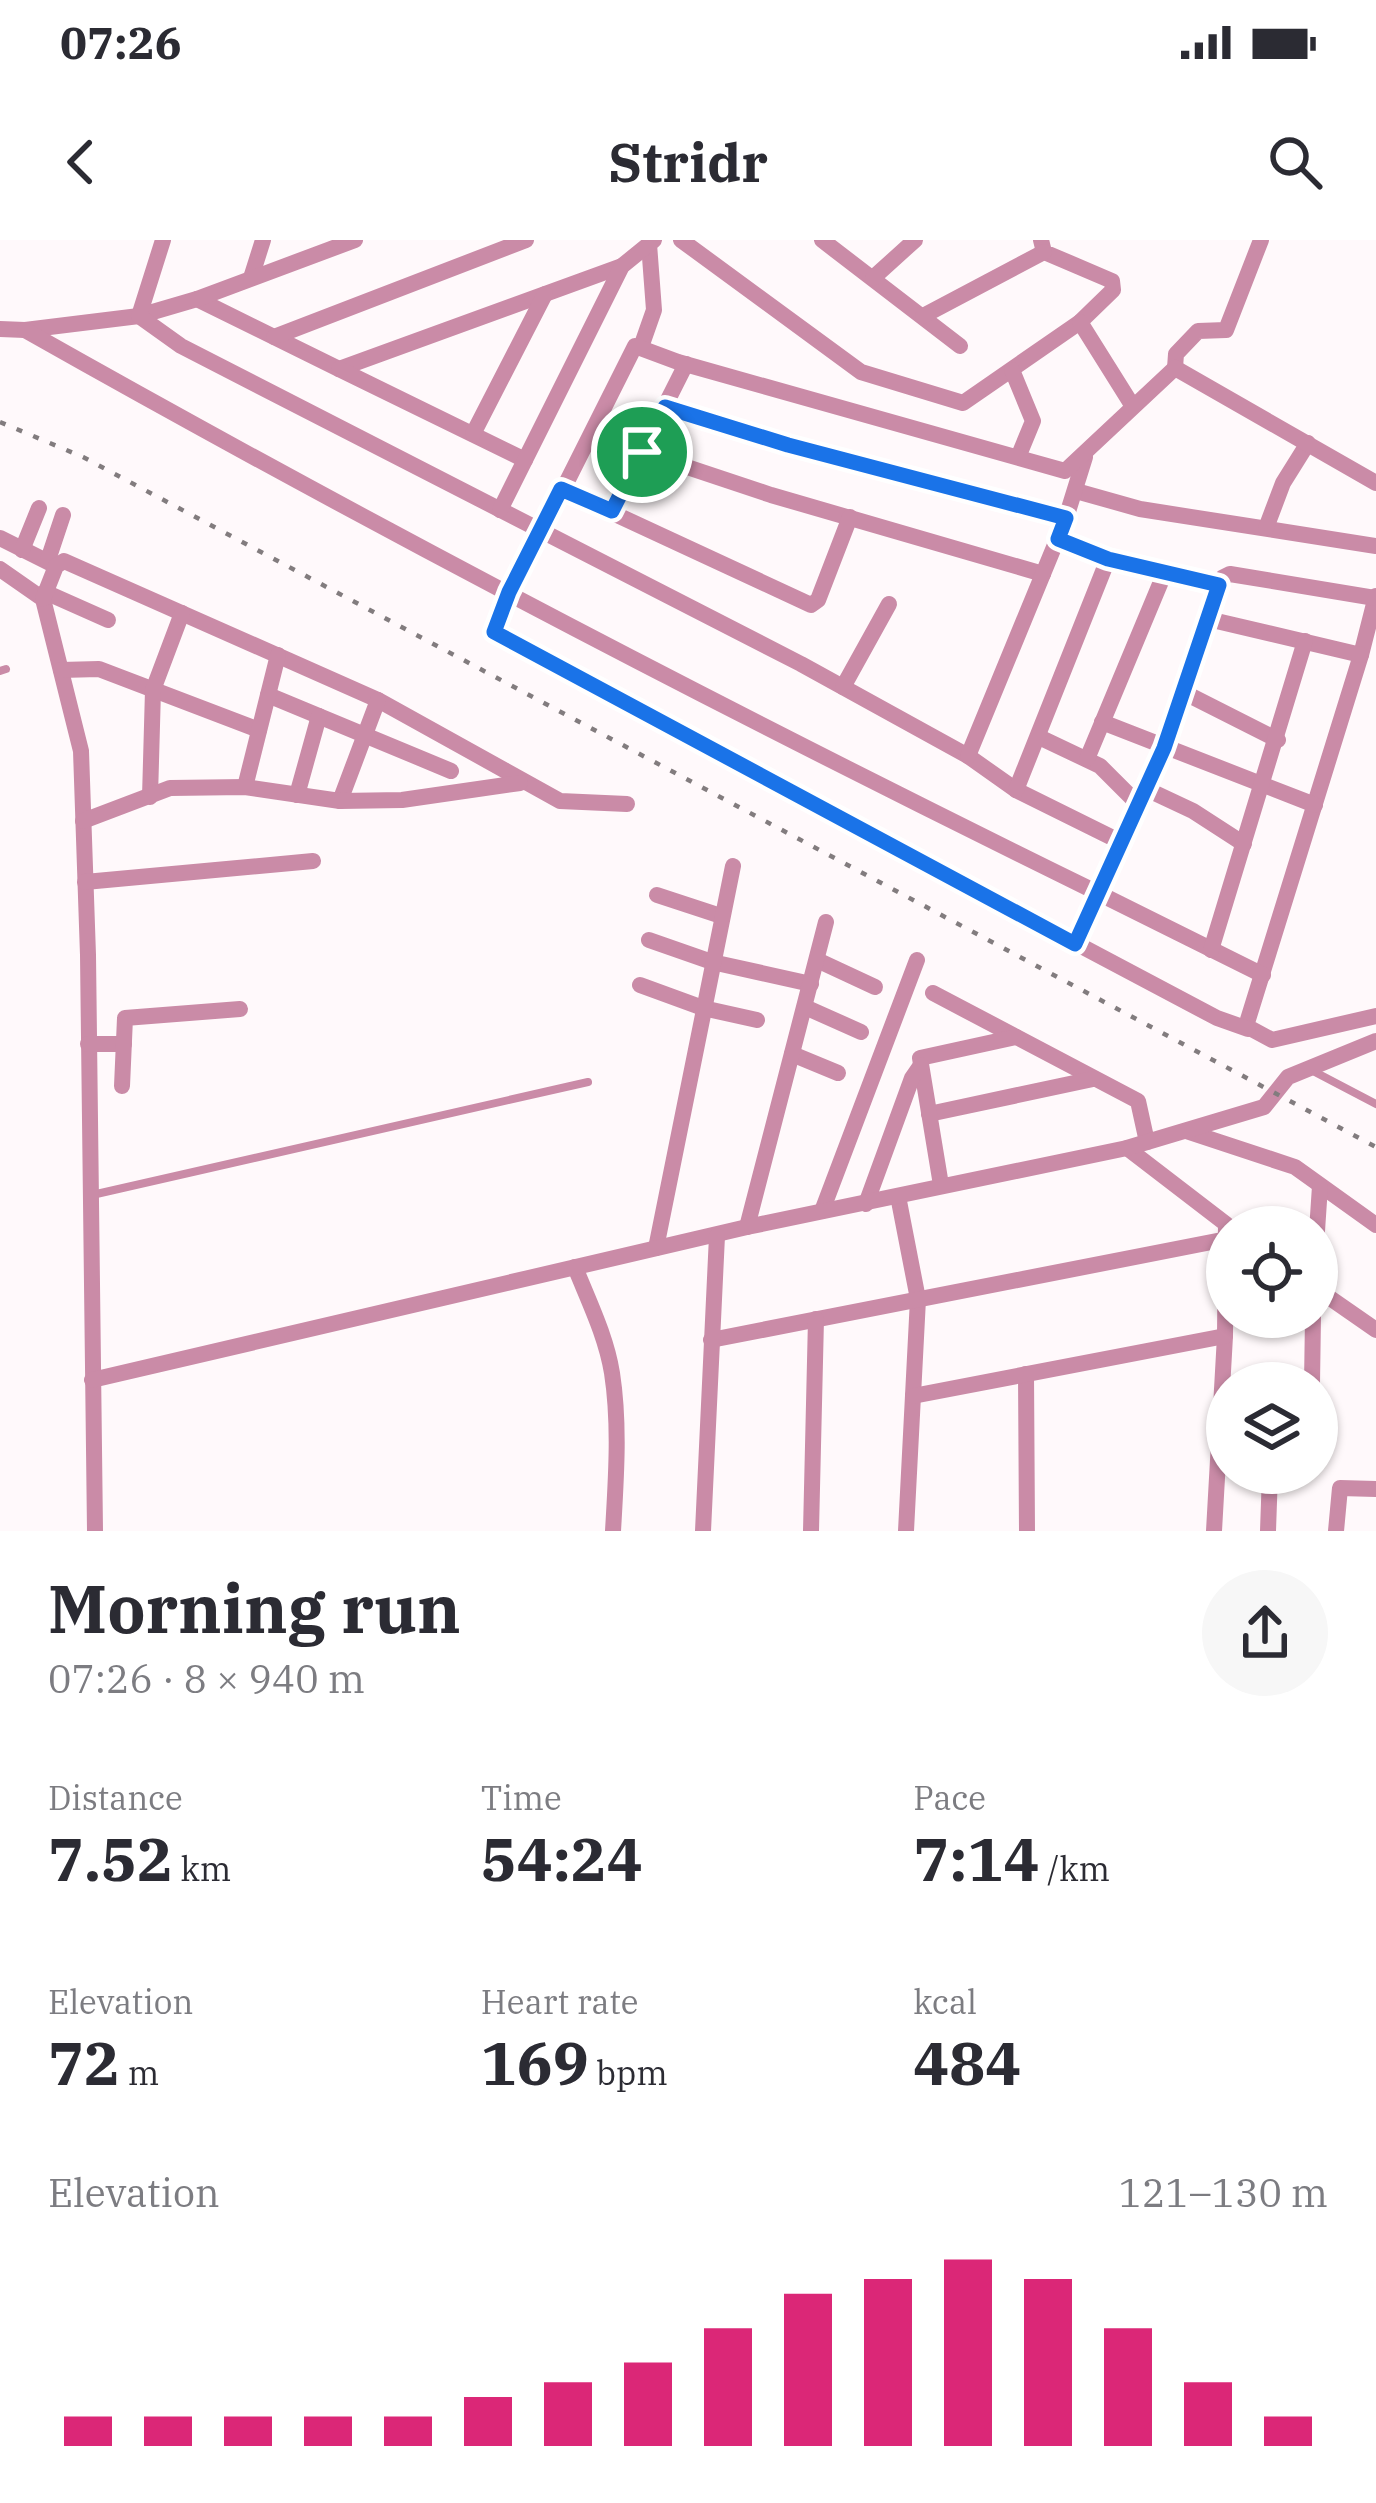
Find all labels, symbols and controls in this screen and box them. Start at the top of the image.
text: 07:26 [60,13,182,71]
text: Stridr [608,127,768,197]
icon: back [48,129,114,195]
icon: search [1262,129,1328,195]
pin [591,401,693,503]
icon: arrive [609,419,675,485]
map controls [1206,1206,1338,1494]
button: locate [1206,1206,1338,1338]
button: layers [1206,1362,1338,1494]
text: Morning run [48,1565,461,1651]
button: share [1202,1570,1328,1696]
text: 07:26 · 8 × 940 m [48,1653,365,1704]
text: Distance [48,1776,183,1819]
text: Time [481,1776,562,1819]
text: Pace [913,1776,986,1819]
text: 7.52 [48,1819,173,1898]
text: 54:24 [481,1819,643,1898]
text: 7:14 [913,1819,1040,1898]
text: km [173,1847,231,1890]
text: /km [1040,1847,1110,1890]
text: Elevation [48,1980,193,2023]
text: Heart rate [481,1980,639,2023]
text: kcal [913,1980,977,2023]
text: 72 [48,2023,120,2102]
text: 169 [481,2023,589,2102]
text: 484 [913,2023,1021,2102]
text: m [120,2051,159,2094]
text: bpm [589,2051,668,2094]
text: Elevation [48,2167,220,2218]
text: 121–130 m [1118,2167,1328,2218]

